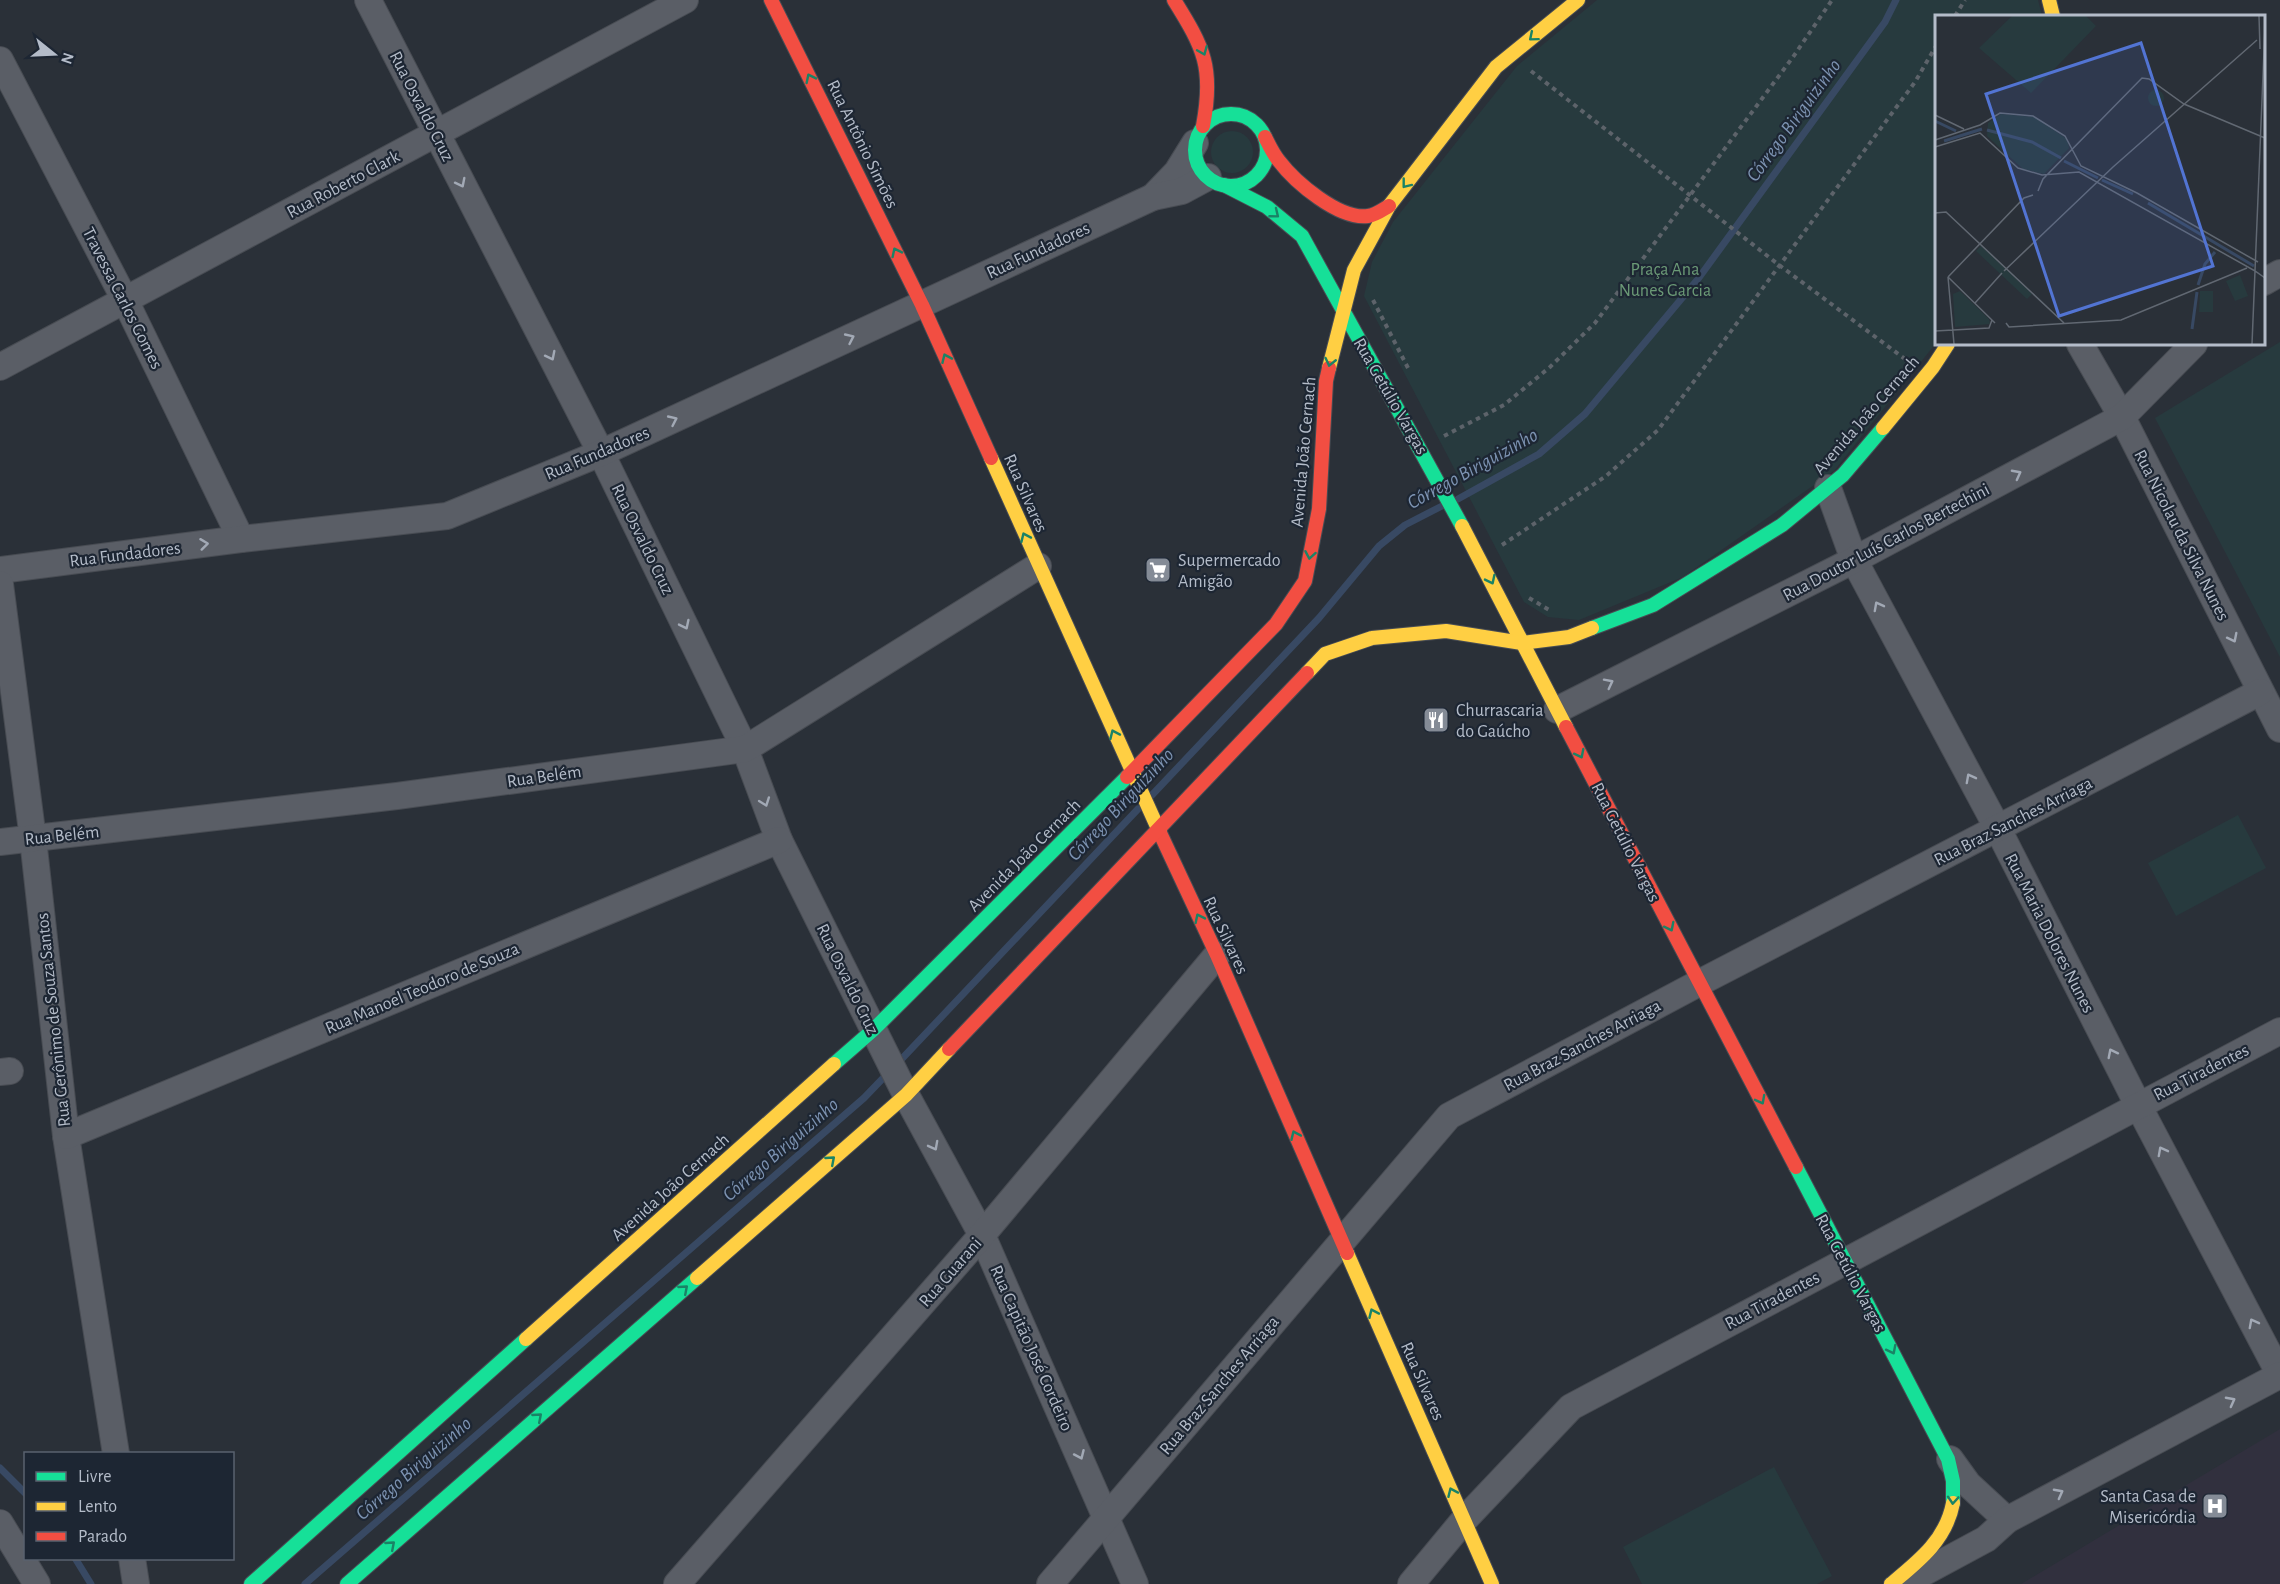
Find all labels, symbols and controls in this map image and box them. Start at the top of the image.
inset map [1935,15,2265,345]
north arrow [24,24,84,84]
one-way arrow [1529,30,1540,41]
one-way arrow [1196,45,1208,56]
street label: Rua Osvaldo Cruz [386,49,457,164]
text: N [58,51,77,66]
water label: Córrego Biriguizinho [1743,56,1845,185]
one-way arrow [805,73,817,84]
street label: Rua Antônio Simões [823,77,901,211]
street label: Rua Roberto Clark [284,147,404,222]
one-way arrow [454,177,466,188]
one-way arrow [1402,178,1413,189]
one-way arrow [1269,206,1280,217]
street label: Rua Fundadores [984,219,1093,283]
street label: Travessa Carlos Gomes [79,225,166,372]
one-way arrow [892,248,903,259]
park label: Praça Ana Nunes Garcia [1619,261,1711,300]
one-way arrow [844,333,855,345]
street label: Rua Getúlio Vargas [1350,335,1431,458]
one-way arrow [544,350,555,360]
street label: Avenida João Cernach [1810,353,1923,479]
one-way arrow [941,354,953,365]
one-way arrow [1325,356,1338,366]
street label: Avenida João Cernach [1288,376,1320,528]
one-way arrow [667,415,678,427]
street label: Rua Fundadores [542,424,652,484]
water label: Córrego Biriguizinho [1404,425,1541,513]
street label: Rua Nicolau da Silva Nunes [2130,447,2232,624]
street label: Rua Silvares [1000,452,1050,535]
one-way arrow [2010,469,2021,481]
street label: Rua Osvaldo Cruz [608,481,677,598]
street label: Rua Doutor Luís Carlos Bertechini [1780,481,1993,605]
one-way arrow [1020,532,1032,543]
one-way arrow [199,538,208,550]
street label: Rua Fundadores [69,539,182,571]
one-way arrow [1304,550,1317,560]
place label: Supermercado Amigão [1178,552,1281,591]
supermarket icon: Supermercado Amigão [1143,555,1173,585]
one-way arrow [1484,574,1495,585]
one-way arrow [1874,602,1885,612]
one-way arrow [677,618,689,629]
one-way arrow [2226,632,2238,643]
one-way arrow [1603,679,1614,691]
place label: Churrascaria do Gaúcho [1456,702,1544,741]
restaurant icon: Churrascaria do Gaúcho [1421,705,1451,735]
one-way arrow [1109,729,1121,740]
water label: Córrego Biriguizinho [1064,745,1178,865]
one-way arrow [1573,748,1584,758]
street label: Rua Belém [506,763,583,791]
one-way arrow [1966,773,1977,784]
street label: Rua Braz Sanches Arriaga [1931,774,2096,870]
street label: Rua Getúlio Vargas [1587,780,1663,905]
one-way arrow [758,796,770,807]
street label: Avenida João Cernach [965,796,1085,916]
street label: Rua Belém [24,823,100,849]
street label: Rua Maria Dolores Nunes [2001,851,2097,1016]
street label: Rua Silvares [1199,894,1251,977]
street label: Rua Gerônimo de Souza Santos [34,912,74,1128]
one-way arrow [1195,914,1206,925]
street label: Rua Osvaldo Cruz [813,921,882,1038]
one-way arrow [1663,921,1674,931]
street label: Rua Manoel Teodoro de Souza [323,940,522,1038]
street label: Rua Braz Sanches Arriaga [1501,997,1664,1095]
street label: Rua Tiradentes [2151,1041,2252,1105]
one-way arrow [2107,1048,2119,1059]
one-way arrow [1753,1093,1765,1104]
water label: Córrego Biriguizinho [719,1094,842,1205]
street label: Avenida João Cernach [608,1130,733,1245]
one-way arrow [1290,1130,1302,1141]
one-way arrow [927,1140,938,1150]
one-way arrow [2158,1146,2169,1157]
one-way arrow [824,1156,835,1167]
street label: Rua Getúlio Vargas [1811,1211,1889,1336]
street label: Rua Guarani [916,1235,986,1311]
street label: Rua Capitão José Cordeiro [986,1263,1076,1434]
street label: Rua Tiradentes [1722,1268,1823,1333]
one-way arrow [677,1285,688,1296]
one-way arrow [1369,1309,1381,1320]
street label: Rua Braz Sanches Arriaga [1157,1313,1283,1458]
one-way arrow [2249,1319,2260,1330]
street label: Rua Silvares [1397,1340,1447,1423]
one-way arrow [1885,1344,1896,1355]
one-way arrow [2225,1397,2235,1408]
water label: Córrego Biriguizinho [352,1413,475,1524]
one-way arrow [531,1413,541,1424]
one-way arrow [1072,1449,1084,1460]
legend [24,1452,234,1560]
text: Livre [78,1468,112,1486]
one-way arrow [1447,1487,1459,1498]
one-way arrow [2052,1488,2063,1500]
place label: Santa Casa de Misericórdia [2100,1488,2196,1527]
hospital icon: Santa Casa de Misericórdia [2200,1491,2230,1521]
one-way arrow [1947,1495,1960,1504]
text: Lento [78,1498,117,1516]
text: Parado [78,1528,127,1546]
one-way arrow [384,1542,395,1553]

